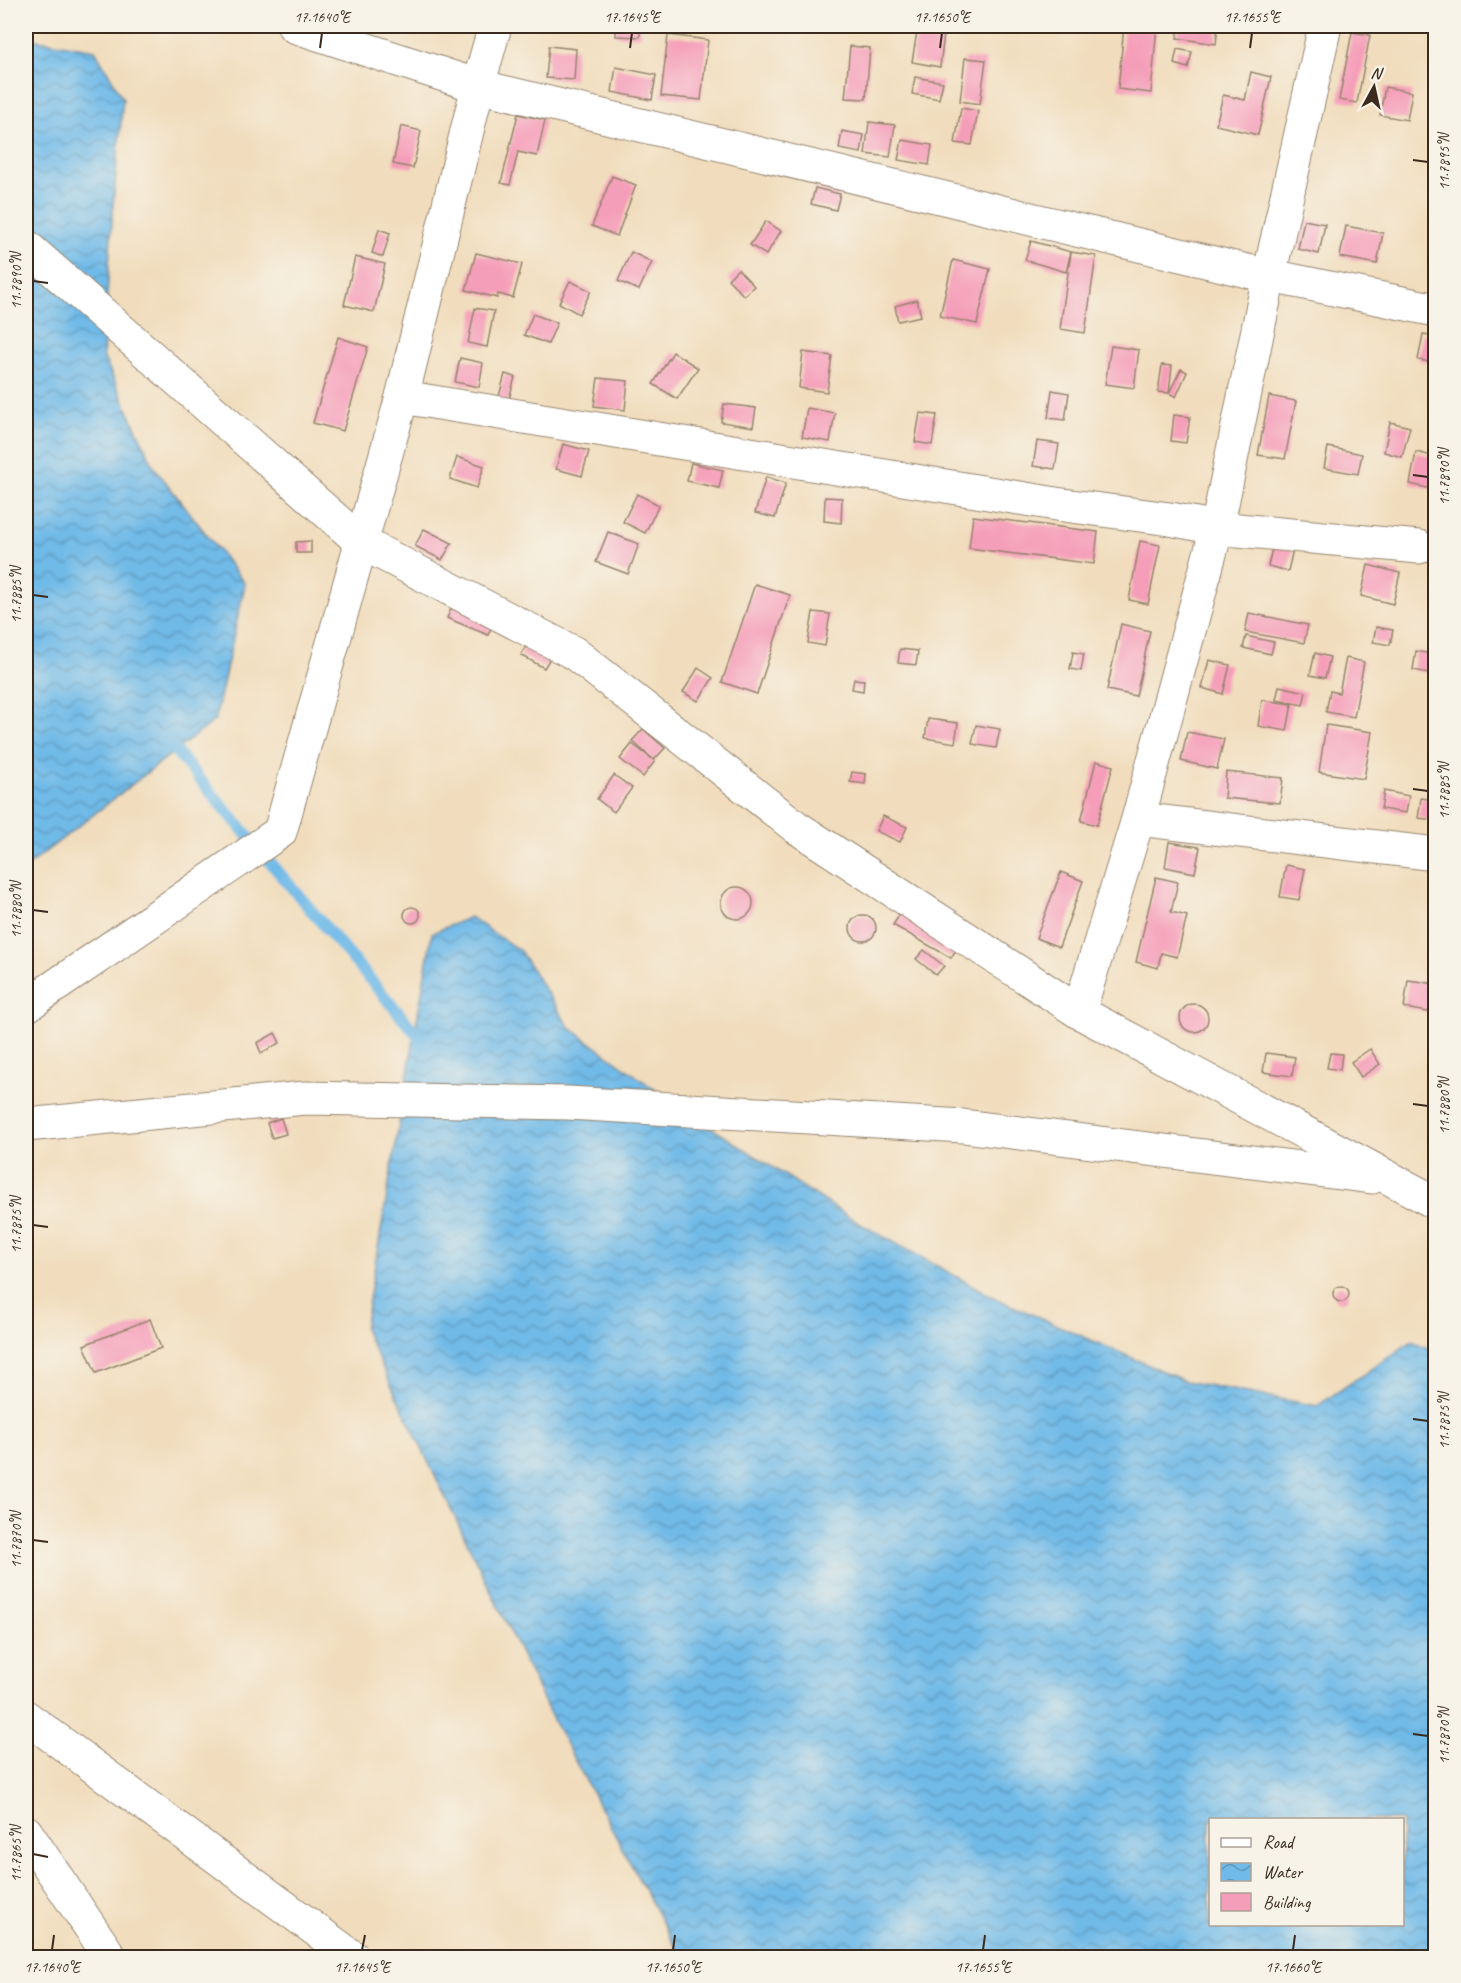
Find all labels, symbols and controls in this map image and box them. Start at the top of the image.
text: 17.1640°E [294,8,352,27]
text: 17.1645°E [604,8,662,27]
text: 17.1650°E [914,8,972,27]
text: 17.1655°E [1224,8,1282,27]
north arrow [1344,57,1404,117]
text: N [1370,63,1385,84]
text: 11.7895°N [1435,131,1454,190]
text: 11.7890°N [7,250,26,309]
text: 11.7890°N [1435,446,1454,505]
text: 11.7885°N [7,564,26,623]
text: 11.7885°N [1435,760,1454,819]
text: 11.7880°N [7,879,26,938]
text: 11.7880°N [1435,1075,1454,1134]
text: 11.7875°N [7,1194,26,1253]
text: 11.7875°N [1435,1390,1454,1449]
text: 11.7870°N [7,1509,26,1568]
text: 11.7870°N [1435,1705,1454,1764]
legend [1209,1818,1404,1926]
text: 11.7865°N [7,1823,26,1882]
text: Road [1263,1831,1296,1853]
text: Water [1263,1861,1304,1883]
text: Building [1263,1891,1312,1913]
text: 17.1640°E [24,1958,82,1977]
text: 17.1645°E [334,1958,392,1977]
text: 17.1650°E [645,1958,703,1977]
text: 17.1655°E [955,1958,1013,1977]
text: 17.1660°E [1265,1958,1323,1977]

